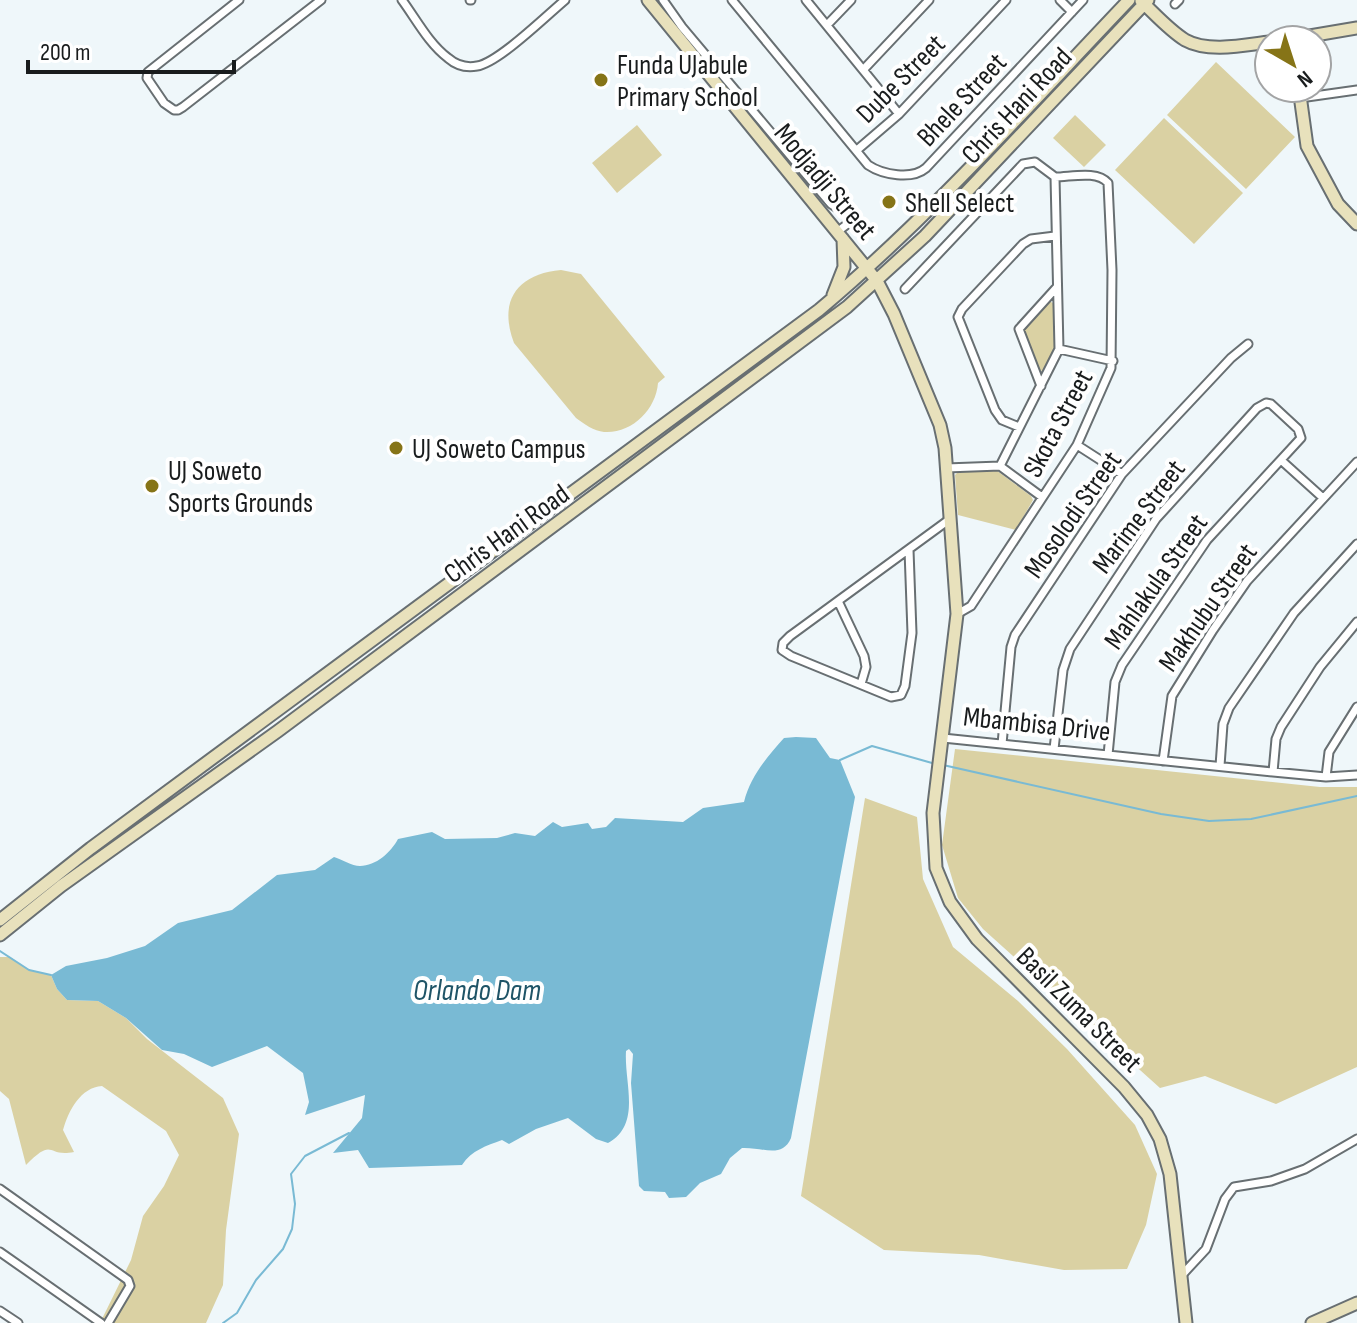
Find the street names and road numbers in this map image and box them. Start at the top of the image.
street label: Dube Street [850,28,952,130]
street label: Chris Hani Road [955,41,1079,171]
street label: Bhele Street [911,46,1014,154]
street label: Modjadji Street [767,117,883,247]
street label: Skota Street [1016,364,1100,483]
street label: Mosolodi Street [1018,445,1129,585]
street label: Marime Street [1086,454,1193,580]
street label: Chris Hani Road [438,478,576,591]
street label: Mahlakula Street [1098,508,1215,656]
street label: Makhubu Street [1152,538,1264,678]
street label: Mbambisa Drive [962,700,1112,749]
street label: Basil Zuma Street [1009,941,1148,1080]

